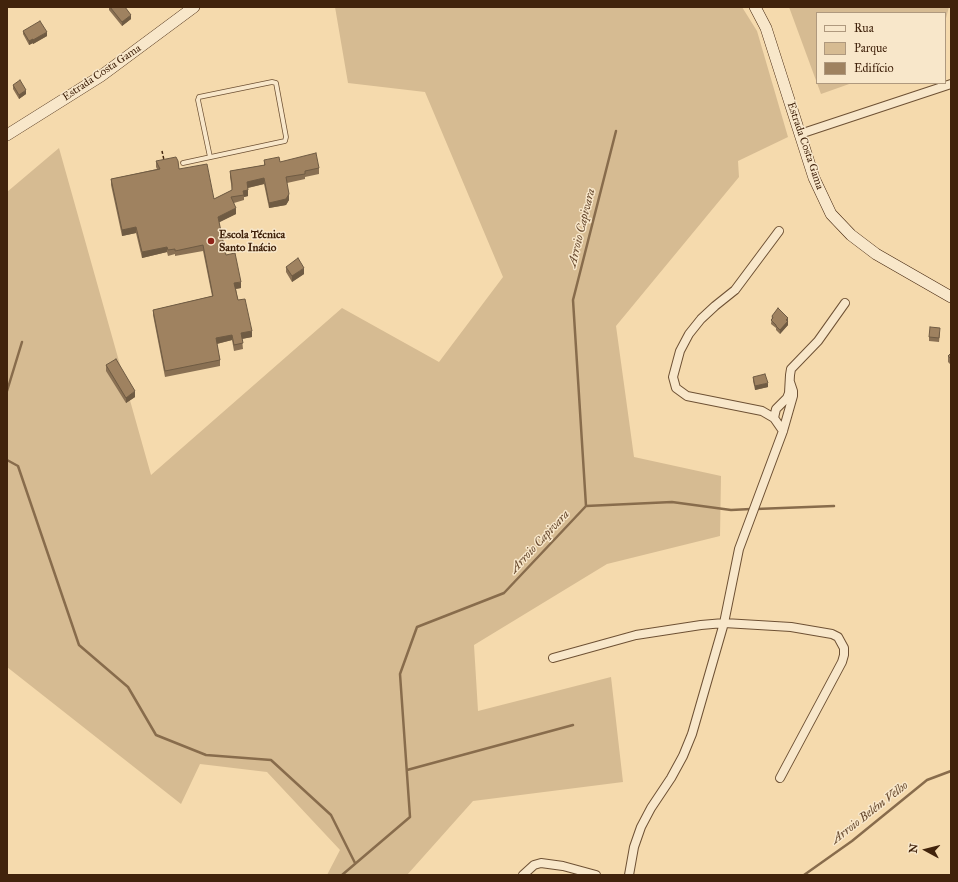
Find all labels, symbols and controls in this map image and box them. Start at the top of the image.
legend [816,12,946,84]
text: Rua [854,21,874,35]
text: Parque [854,41,887,55]
street label: Estrada Costa Gama [60,42,144,104]
text: Edifício [854,61,894,75]
street label: Estrada Costa Gama [784,100,826,192]
water label: Arroio Capivara [565,187,599,269]
place label: Escola Técnica Santo Inácio [219,228,285,254]
marker: Escola Técnica Santo Inácio [206,236,216,246]
water label: Arroio Capivara [507,508,573,576]
water label: Arroio Belém Velho [829,779,911,847]
north arrow [906,830,946,870]
text: N [907,843,921,854]

